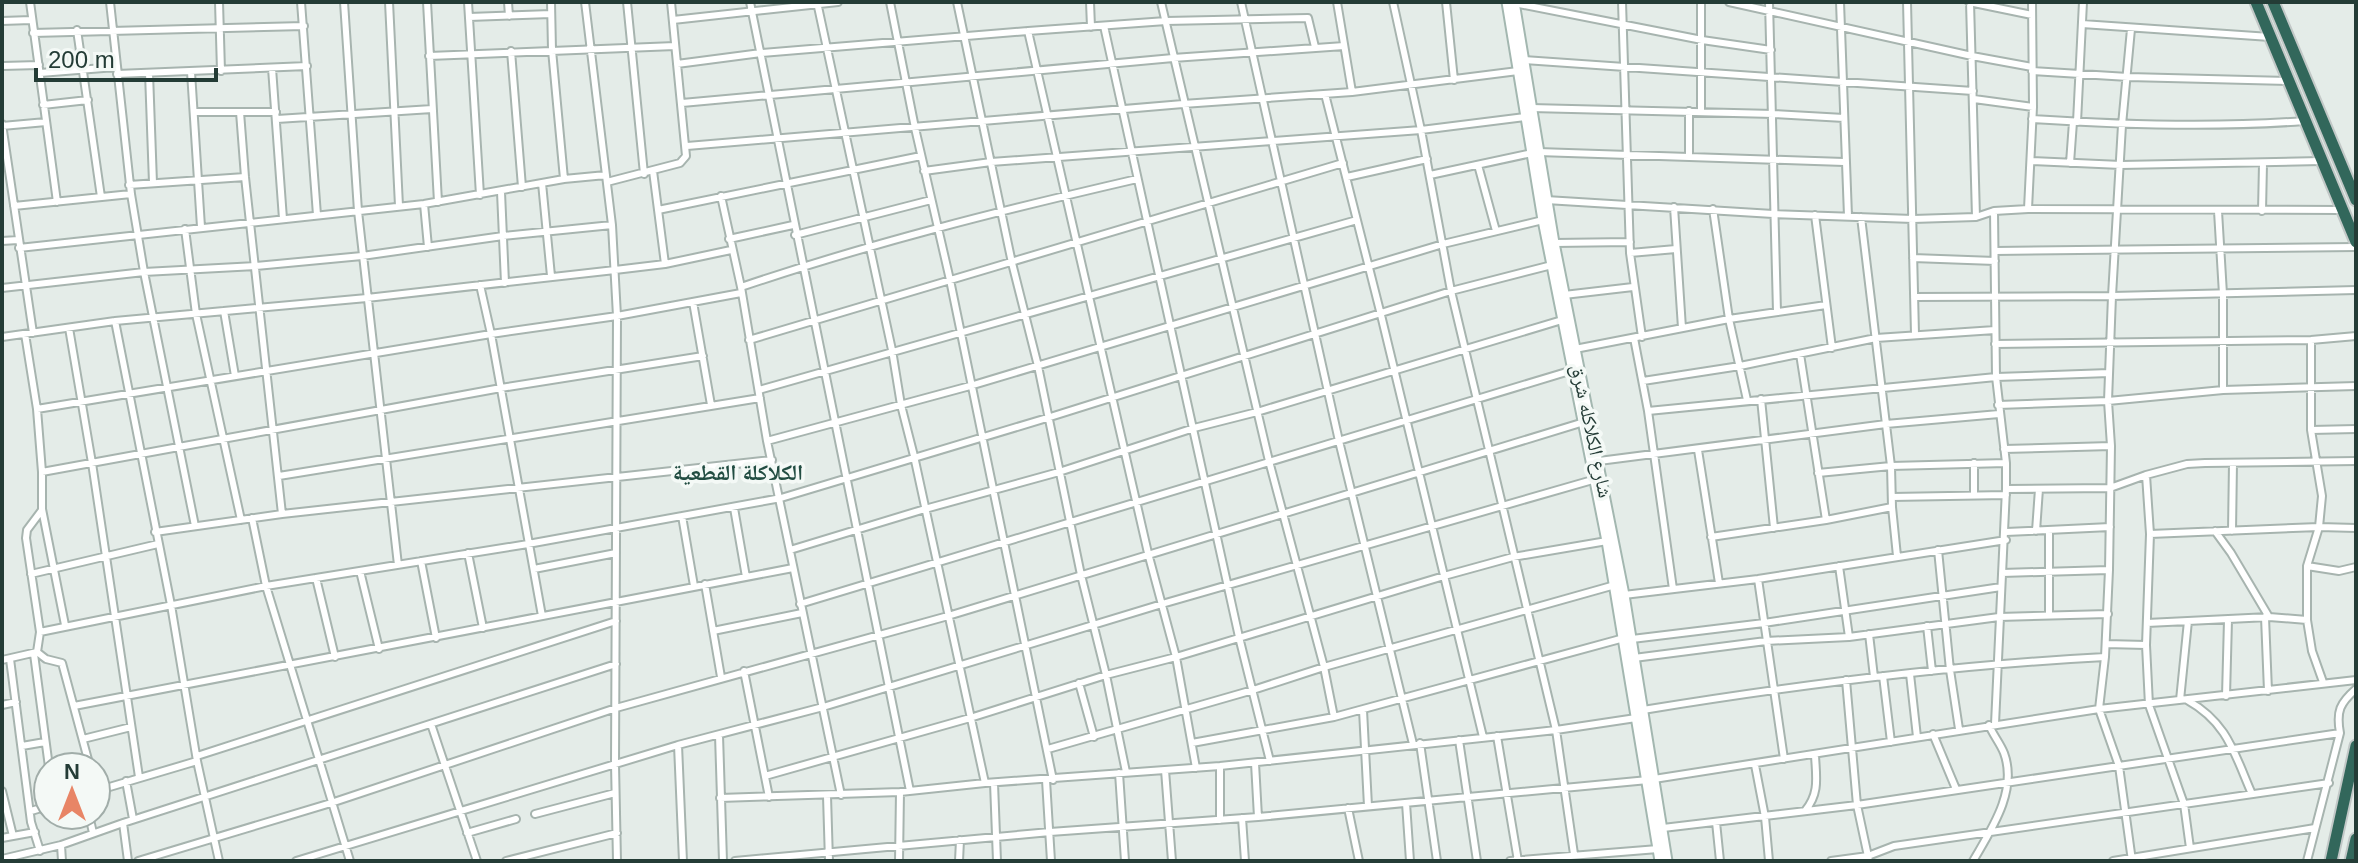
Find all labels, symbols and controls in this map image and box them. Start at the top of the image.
scale bar [36,32,216,82]
text: 200 m [48,46,115,73]
street label: شارع الكلاكله شرق [1565,362,1617,500]
district label: الكلاكلة القطعية [673,460,803,485]
north arrow [32,751,112,831]
text: N [64,759,80,784]

